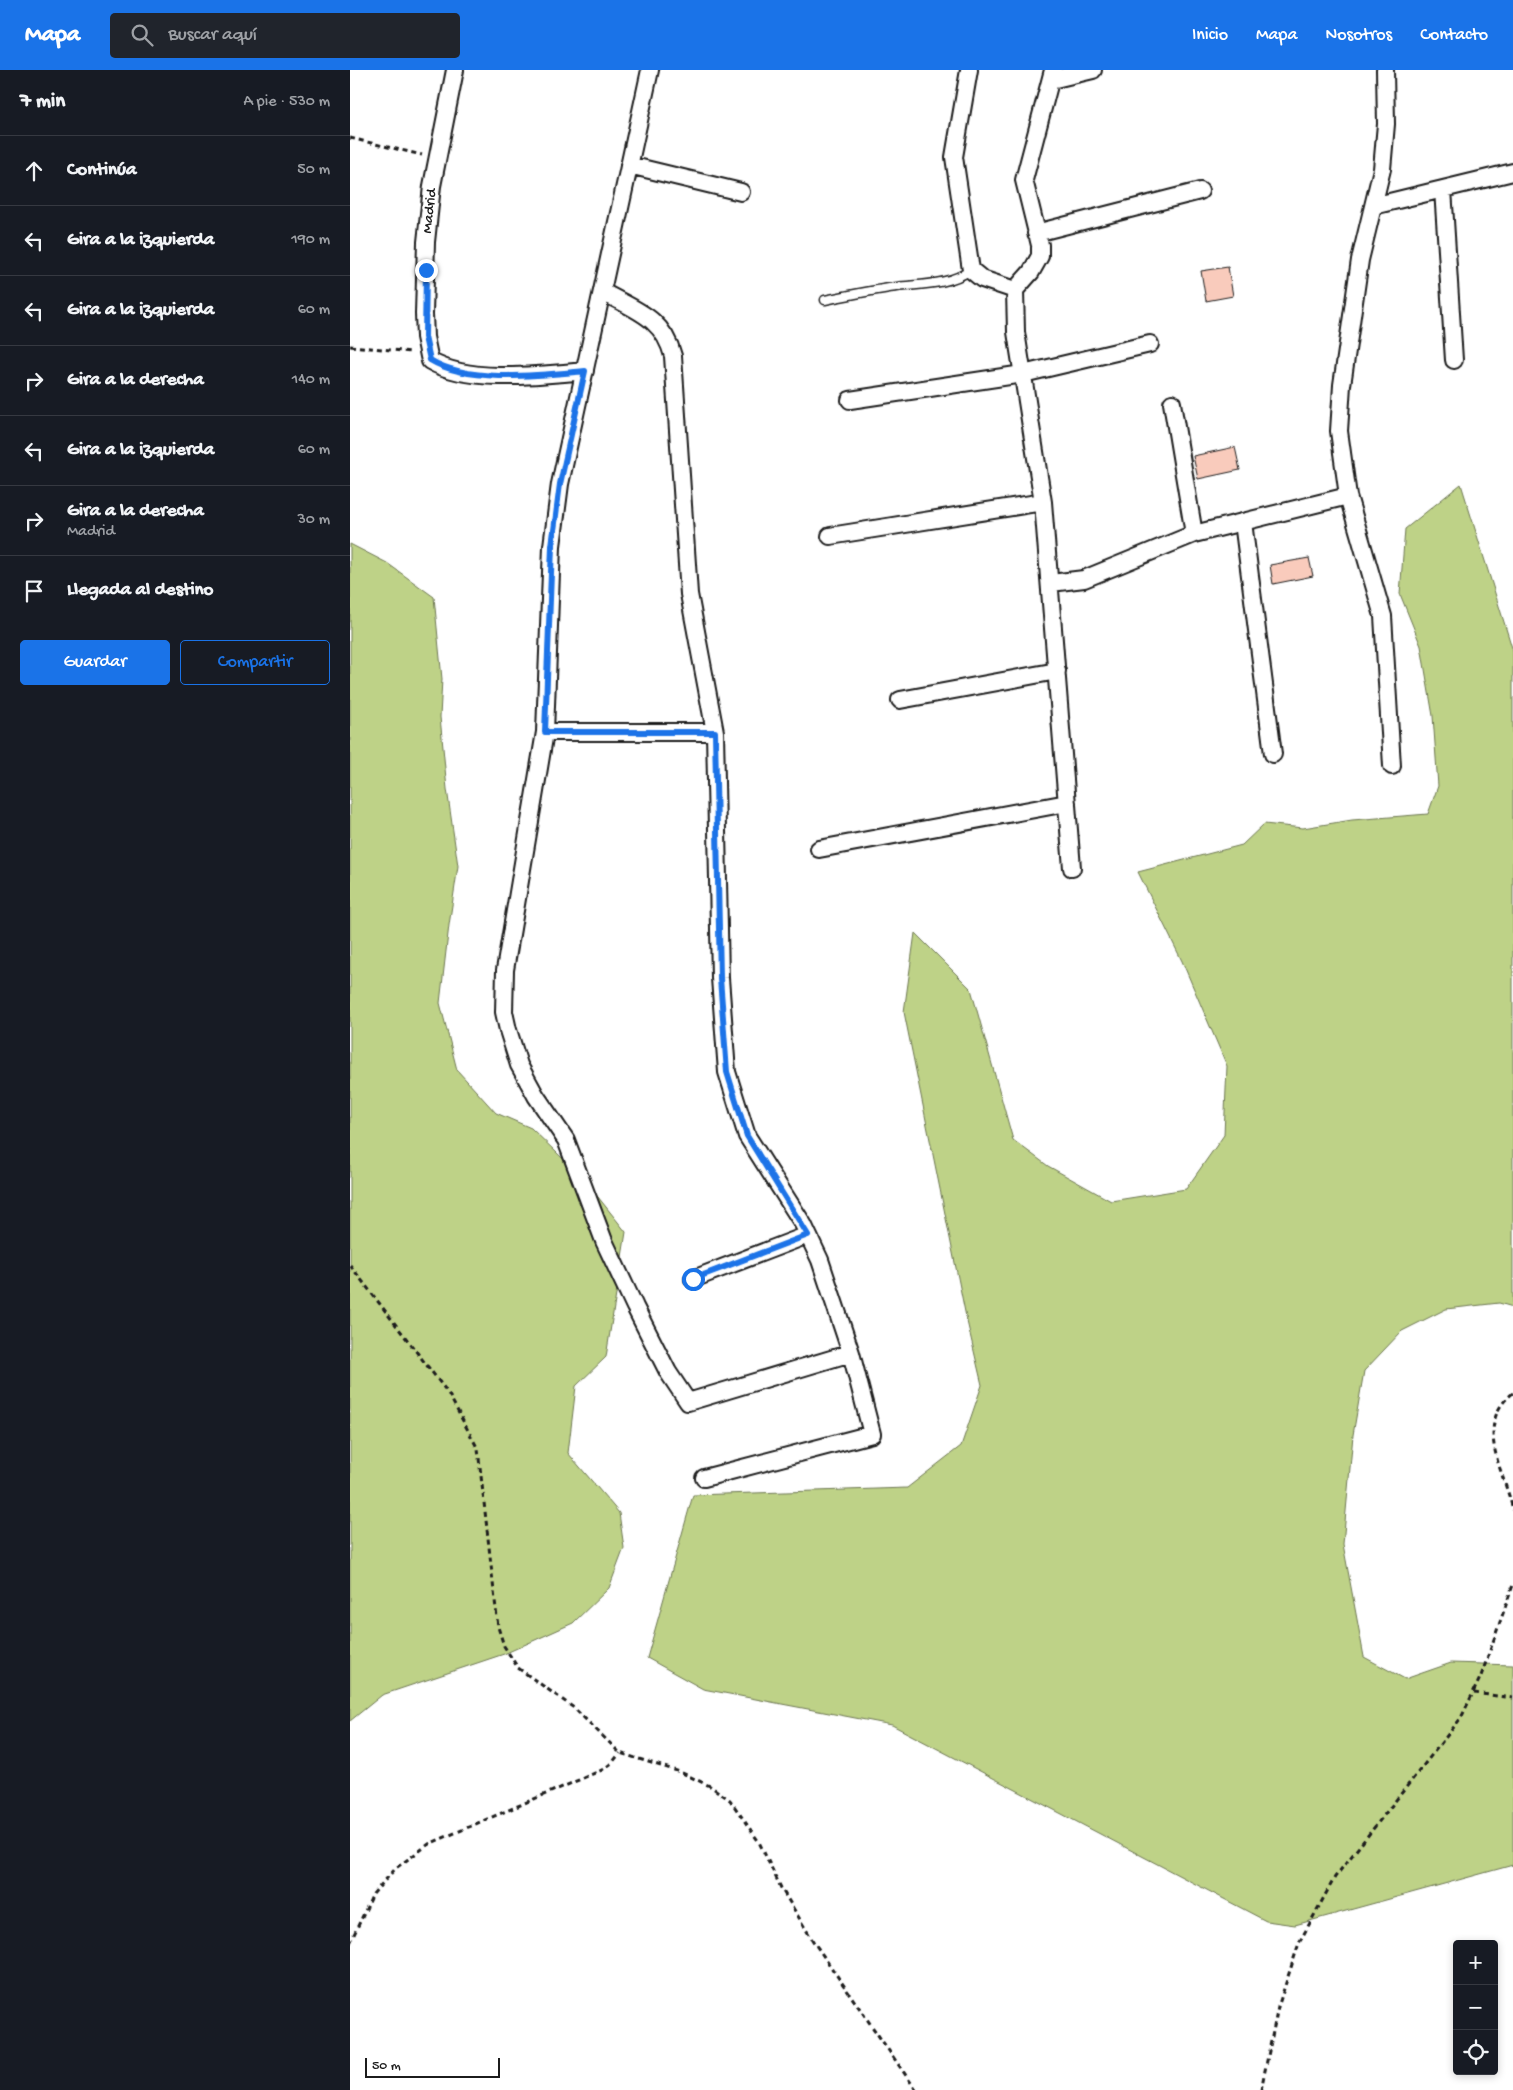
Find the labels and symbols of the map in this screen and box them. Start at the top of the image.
street label: Madrid [419,187,441,234]
route end [415,259,438,282]
route start [682,1268,705,1291]
scale bar [365,2055,500,2078]

